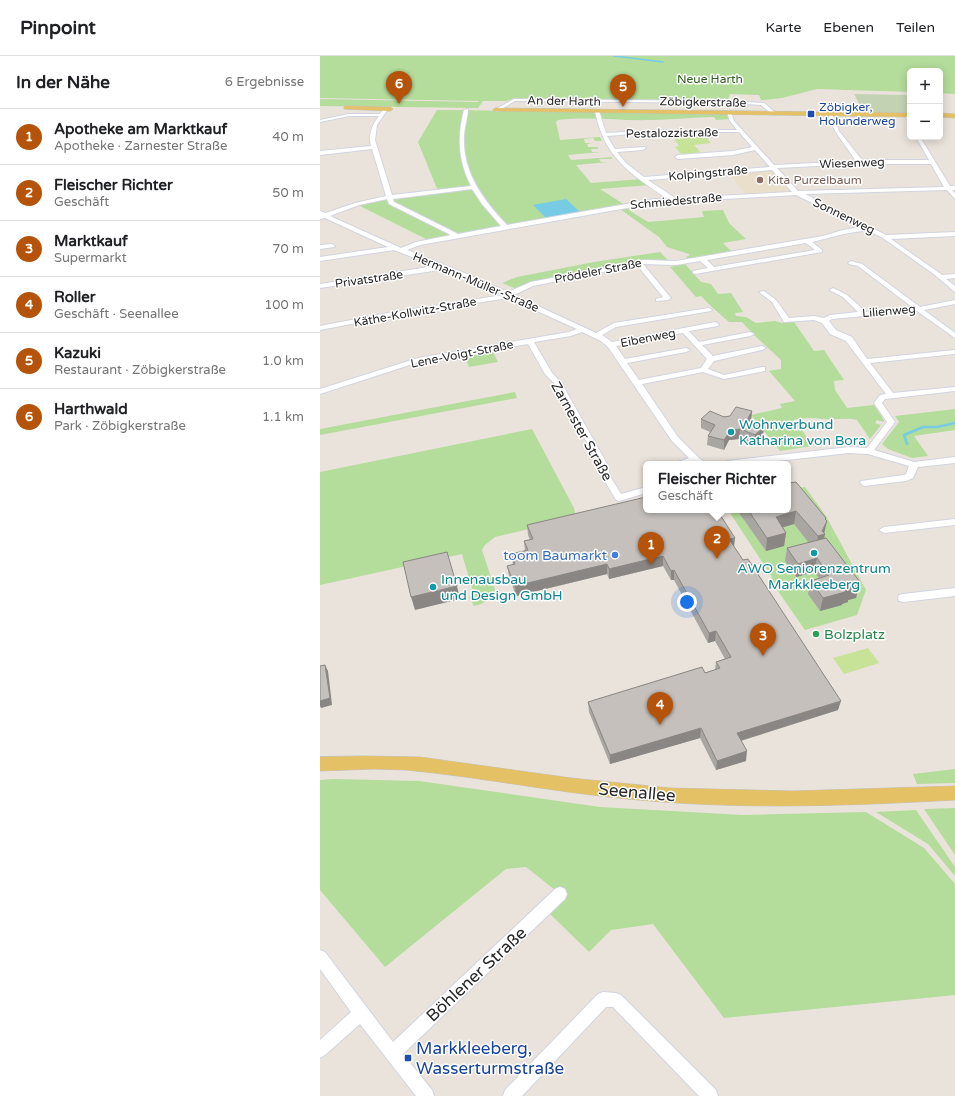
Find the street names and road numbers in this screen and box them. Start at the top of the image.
street label: An der Harth [527,93,601,109]
street label: Zöbigkerstraße [660,94,747,110]
street label: Pestalozzistraße [626,125,719,141]
street label: Wiesenweg [819,155,885,171]
street label: Kolpingstraße [668,163,748,183]
street label: Schmiedestraße [630,190,723,212]
street label: Sonnenweg [811,195,877,237]
street label: Hermann-Müller-Straße [411,249,541,315]
street label: Prödeler Straße [553,256,643,286]
street label: Privatstraße [334,267,404,291]
street label: Käthe-Kollwitz-Straße [353,294,478,330]
street label: Lilienweg [862,302,916,320]
street label: Eibenweg [619,326,677,350]
street label: Lene-Voigt-Straße [410,337,515,371]
street label: Zarnester Straße [547,379,616,484]
street label: Seenallee [598,779,676,806]
street label: Böhlener Straße [422,922,531,1026]

